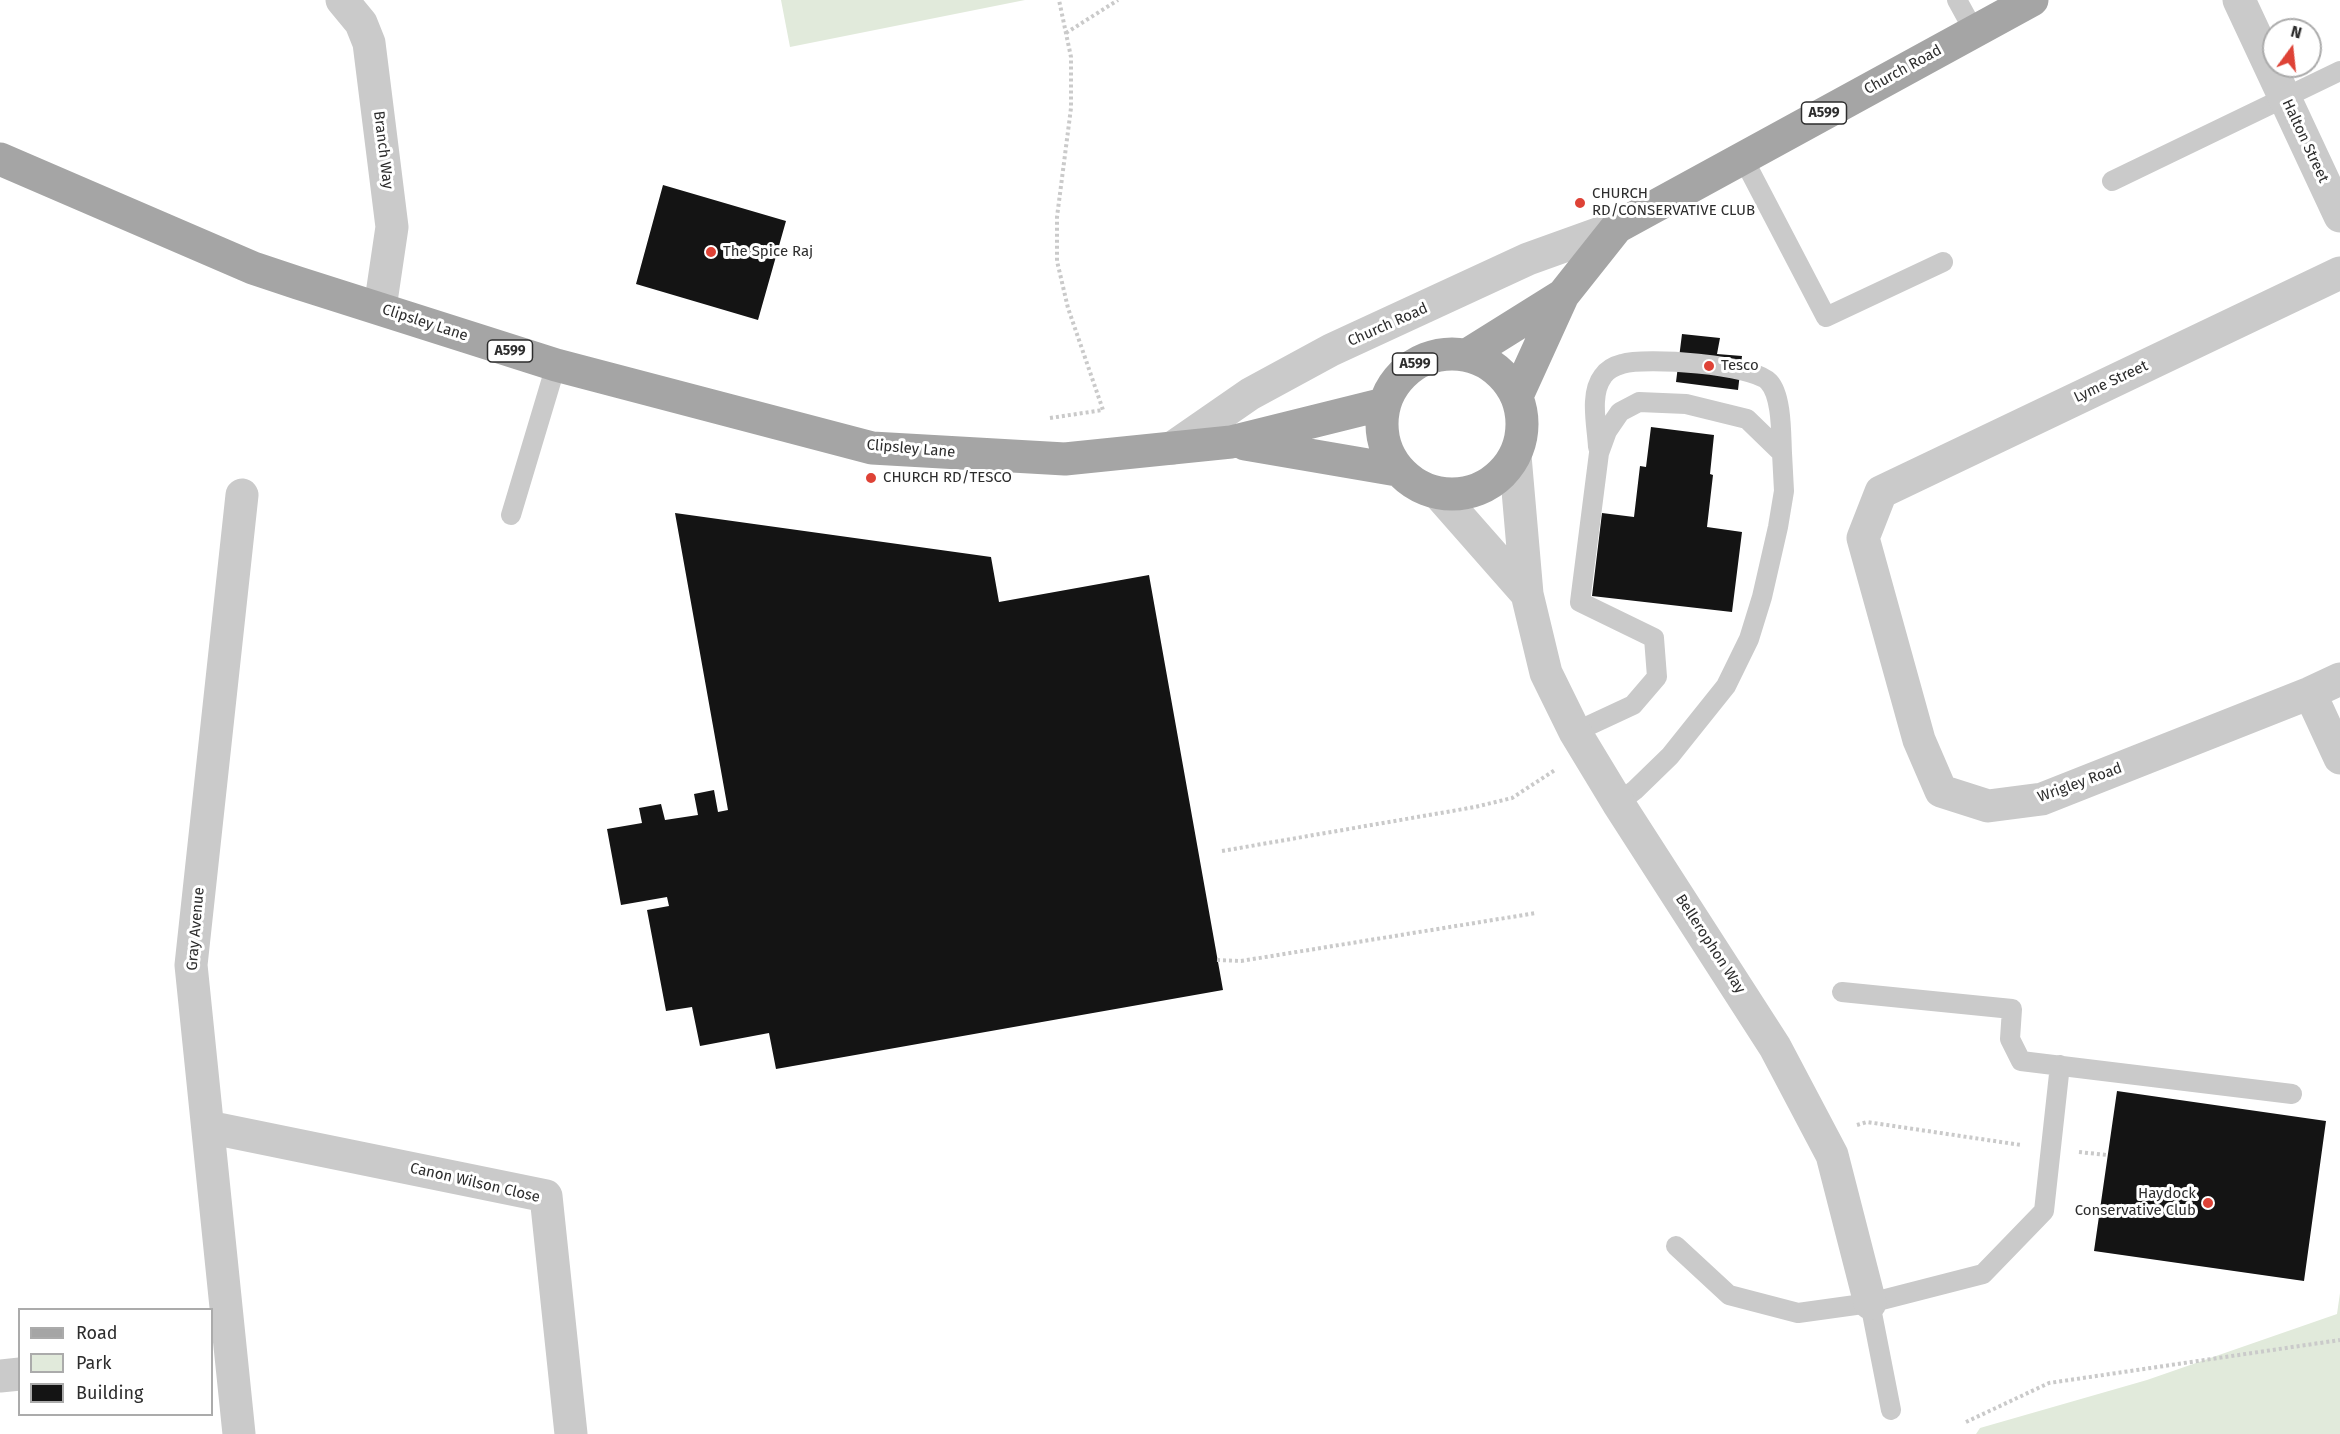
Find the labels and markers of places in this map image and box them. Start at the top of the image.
place label: CHURCH RD/CONSERVATIVE CLUB [1592,185,1755,220]
marker: CHURCH RD/CONSERVATIVE CLUB [1573,196,1587,210]
place label: The Spice Raj [723,243,813,261]
marker: The Spice Raj [704,245,718,259]
place label: Tesco [1721,357,1759,375]
marker: Tesco [1702,359,1716,373]
place label: CHURCH RD/TESCO [883,469,1012,487]
marker: CHURCH RD/TESCO [864,471,878,485]
place label: Haydock Conservative Club [2075,1185,2196,1220]
marker: Haydock Conservative Club [2201,1196,2215,1210]

